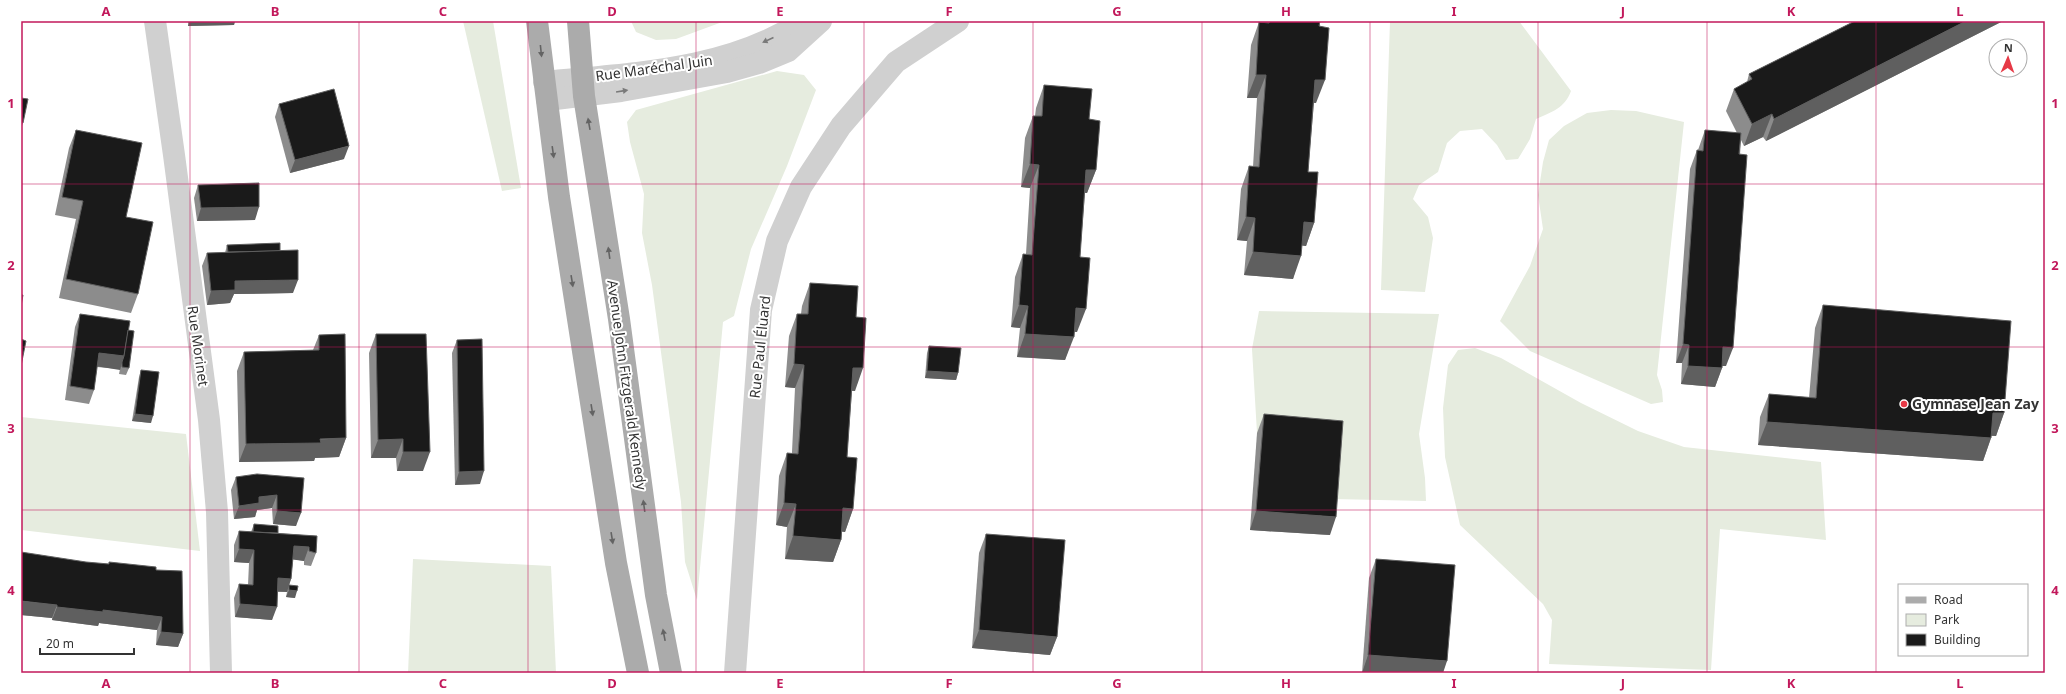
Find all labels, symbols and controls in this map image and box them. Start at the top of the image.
text: A [102,2,111,20]
text: B [271,2,279,20]
text: C [439,2,447,20]
text: D [607,2,617,20]
text: E [776,2,784,20]
text: F [945,2,953,20]
text: G [1112,2,1122,20]
text: H [1281,2,1291,20]
text: I [1451,2,1457,20]
text: J [1620,2,1625,20]
text: K [1787,2,1796,20]
text: L [1956,2,1964,20]
one-way arrow [763,37,774,43]
north arrow [1988,38,2028,78]
text: N [2004,40,2013,55]
one-way arrow [538,45,545,58]
street label: Rue Maréchal Juin [594,50,714,85]
one-way arrow [616,88,628,94]
text: 1 [7,94,15,112]
text: 1 [2051,94,2059,112]
one-way arrow [586,118,592,130]
one-way arrow [550,146,556,158]
one-way arrow [606,247,612,259]
text: 2 [7,256,15,274]
text: 2 [2051,256,2059,274]
one-way arrow [569,275,575,287]
street label: Avenue John Fitzgerald Kennedy [603,279,652,492]
street label: Rue Paul Éluard [745,295,774,399]
street label: Rue Morinet [183,304,214,387]
place label: Gymnase Jean Zay [1912,394,2039,413]
marker: Gymnase Jean Zay [1899,399,1909,409]
one-way arrow [589,403,595,416]
text: 3 [7,419,15,437]
text: 3 [2051,419,2059,437]
one-way arrow [641,500,647,512]
one-way arrow [609,532,615,544]
text: 4 [7,581,15,599]
text: 4 [2051,581,2059,599]
legend [1898,584,2028,656]
text: Road [1934,591,1963,608]
text: Park [1934,611,1960,628]
one-way arrow [660,629,666,641]
scale bar [40,630,134,656]
text: Building [1934,631,1981,648]
text: 20 m [46,635,74,652]
text: A [102,674,111,692]
text: B [271,674,279,692]
text: C [439,674,447,692]
text: D [607,674,617,692]
text: E [776,674,784,692]
text: F [945,674,953,692]
text: G [1112,674,1122,692]
text: H [1281,674,1291,692]
text: I [1451,674,1457,692]
text: J [1620,674,1625,692]
text: K [1787,674,1796,692]
text: L [1956,674,1964,692]

